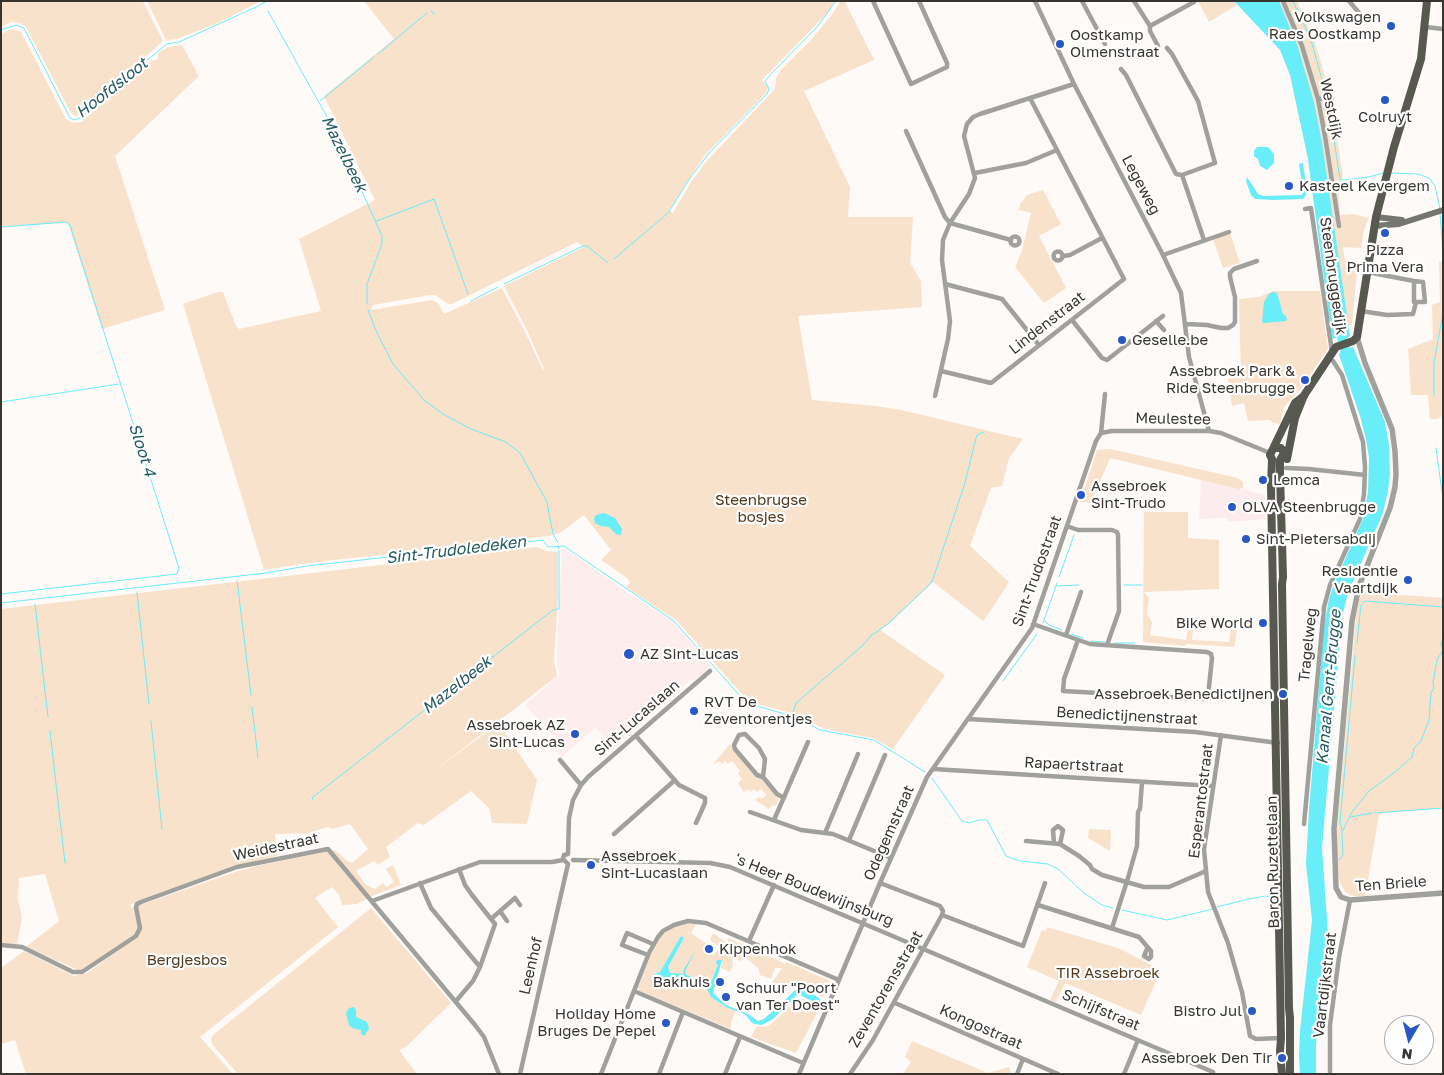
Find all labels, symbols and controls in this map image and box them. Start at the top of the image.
place label: Volkswagen Raes Oostkamp [1269,8,1381,43]
marker: Volkswagen Raes Oostkamp [1385,20,1397,32]
place label: Oostkamp Olmenstraat [1070,26,1160,61]
marker: Oostkamp Olmenstraat [1054,38,1066,50]
water label: Hoofdsloot [72,54,152,122]
street label: Westdijk [1316,77,1346,141]
marker: Colruyt [1379,94,1391,106]
place label: Colruyt [1358,108,1412,126]
water label: Mazelbeek [317,113,371,195]
street label: Legeweg [1118,152,1164,218]
place label: Kasteel Kevergem [1299,177,1430,195]
marker: Kasteel Kevergem [1283,180,1295,192]
street label: Steenbruggedijk [1316,216,1350,336]
marker: Pizza Prima Vera [1379,227,1391,239]
place label: Pizza Prima Vera [1346,241,1424,276]
street label: Lindenstraat [1005,288,1089,358]
place label: Geselle.be [1132,331,1208,349]
marker: Geselle.be [1116,334,1128,346]
place label: Assebroek Park & Ride Steenbrugge [1166,362,1295,397]
marker: Assebroek Park & Ride Steenbrugge [1299,374,1311,386]
street label: Meulestee [1135,409,1211,429]
water label: Sloot 4 [124,421,160,479]
place label: Lemca [1273,471,1320,489]
marker: Lemca [1257,474,1269,486]
place label: Assebroek Sint-Trudo [1091,477,1167,512]
marker: Assebroek Sint-Trudo [1075,489,1087,501]
park label: Steenbrugse bosjes [715,491,807,526]
place label: OLVA Steenbrugge [1242,498,1376,516]
marker: OLVA Steenbrugge [1226,501,1238,513]
street label: Sint-Trudostraat [1009,513,1065,629]
place label: Sint-Pietersabdij [1256,530,1376,548]
water label: Sint-Trudoledeken [385,532,527,568]
marker: Sint-Pietersabdij [1240,533,1252,545]
place label: Residentie Vaartdijk [1322,562,1398,597]
marker: Residentie Vaartdijk [1402,574,1414,586]
street label: Tragelweg [1295,607,1321,683]
water label: Kanaal Gent-Brugge [1313,609,1345,765]
place label: Bike World [1176,614,1253,632]
marker: Bike World [1257,617,1269,629]
place label: AZ Sint-Lucas [640,645,739,663]
marker: AZ Sint-Lucas [622,647,636,661]
water label: Mazelbeek [418,652,496,718]
street label: Sint-Lucaslaan [591,676,683,760]
place label: Assebroek Benedictijnen [1094,685,1273,703]
marker: Assebroek Benedictijnen [1277,688,1289,700]
place label: RVT De Zeventorentjes [704,693,812,728]
street label: Benedictijnenstraat [1056,703,1198,729]
marker: RVT De Zeventorentjes [688,705,700,717]
place label: Assebroek AZ Sint-Lucas [467,716,565,751]
marker: Assebroek AZ Sint-Lucas [569,728,581,740]
street label: Esperantostraat [1185,742,1217,860]
street label: Rapaertstraat [1024,753,1124,777]
street label: Odegemstraat [860,782,918,884]
street label: Baron Ruzettelaan [1263,795,1283,929]
street label: Weidestraat [232,829,320,865]
place label: Assebroek Sint-Lucaslaan [601,847,708,882]
street label: 's Heer Boudewijnsburg [732,850,896,930]
marker: Assebroek Sint-Lucaslaan [585,859,597,871]
street label: Ten Briele [1355,873,1427,895]
street label: Zeventorensstraat [845,927,927,1051]
street label: Vaartdijkstraat [1310,931,1340,1039]
street label: Leenhof [516,935,546,997]
place label: Kippenhok [719,940,796,958]
marker: Kippenhok [703,943,715,955]
park label: Bergjesbos [147,951,227,969]
park label: TIR Assebroek [1056,964,1160,982]
place label: Bakhuis [653,973,710,991]
marker: Bakhuis [714,976,726,988]
place label: Schuur "Poort van Ter Doest" [736,979,840,1014]
street label: Schijfstraat [1059,986,1143,1034]
marker: Schuur "Poort van Ter Doest" [720,991,732,1003]
street label: Kongostraat [937,1001,1025,1053]
place label: Bistro Jul [1173,1002,1242,1020]
place label: Holiday Home Bruges De Pepel [537,1005,656,1040]
marker: Bistro Jul [1246,1005,1258,1017]
north arrow [1384,1015,1434,1065]
marker: Holiday Home Bruges De Pepel [660,1017,672,1029]
text: N [1401,1045,1413,1064]
place label: Assebroek Den Tir [1141,1049,1272,1067]
marker: Assebroek Den Tir [1276,1052,1288,1064]

